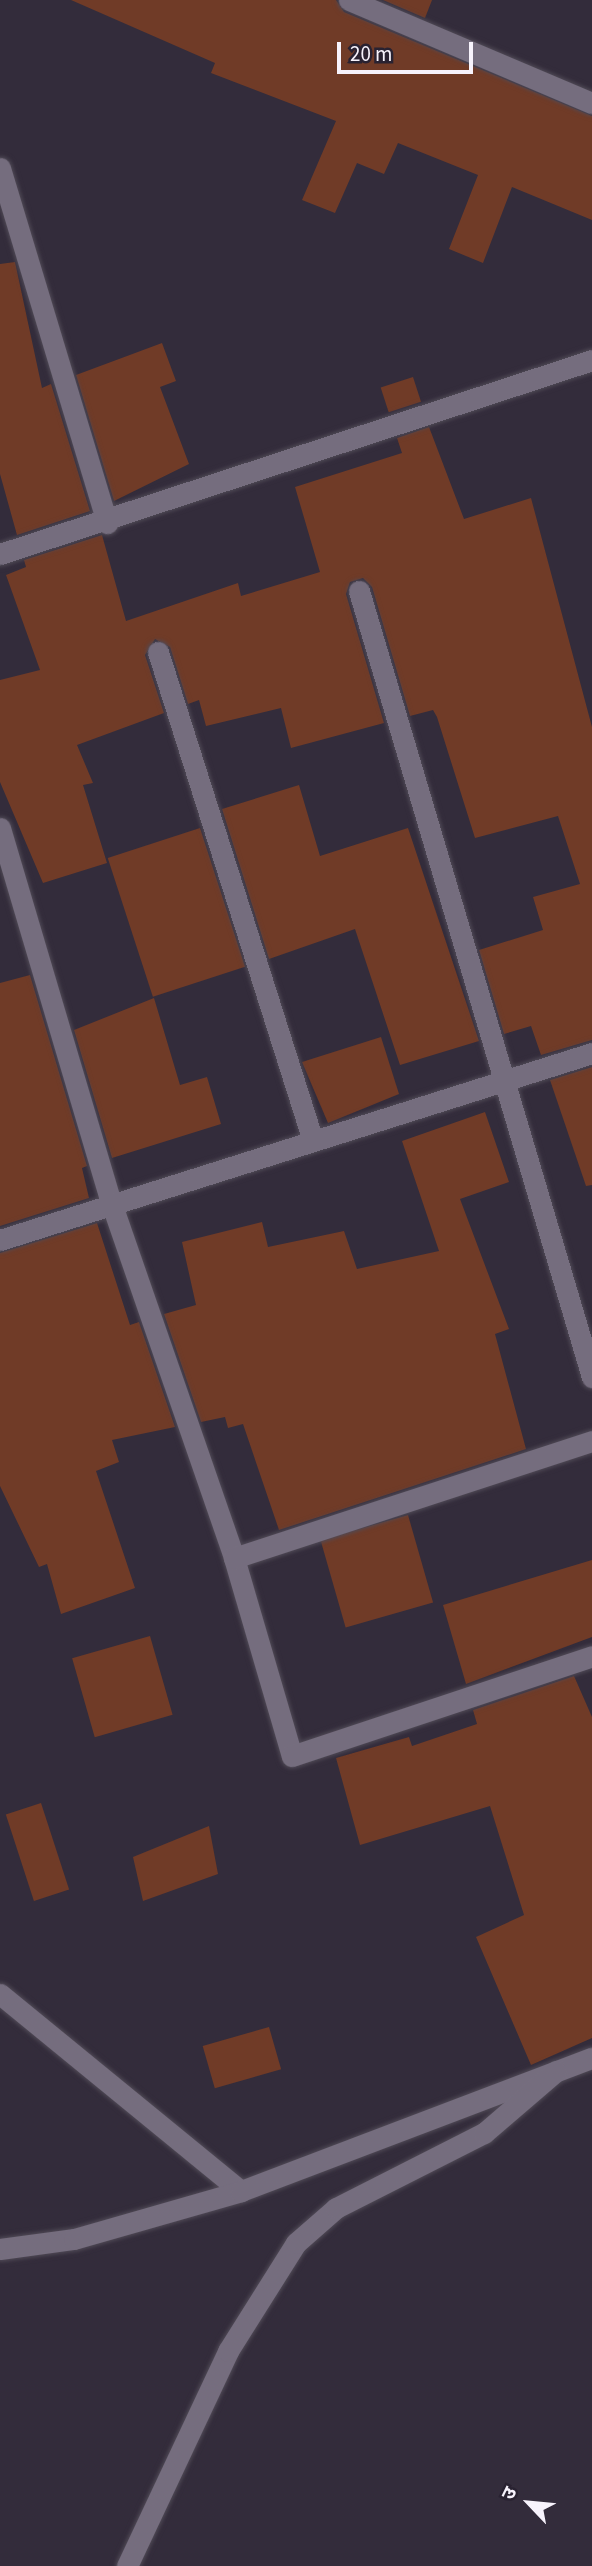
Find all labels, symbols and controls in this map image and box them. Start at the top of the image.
scale bar [340,28,476,72]
text: 20 m [350,39,392,69]
north arrow [494,2468,564,2538]
text: उ [495,2483,524,2504]

